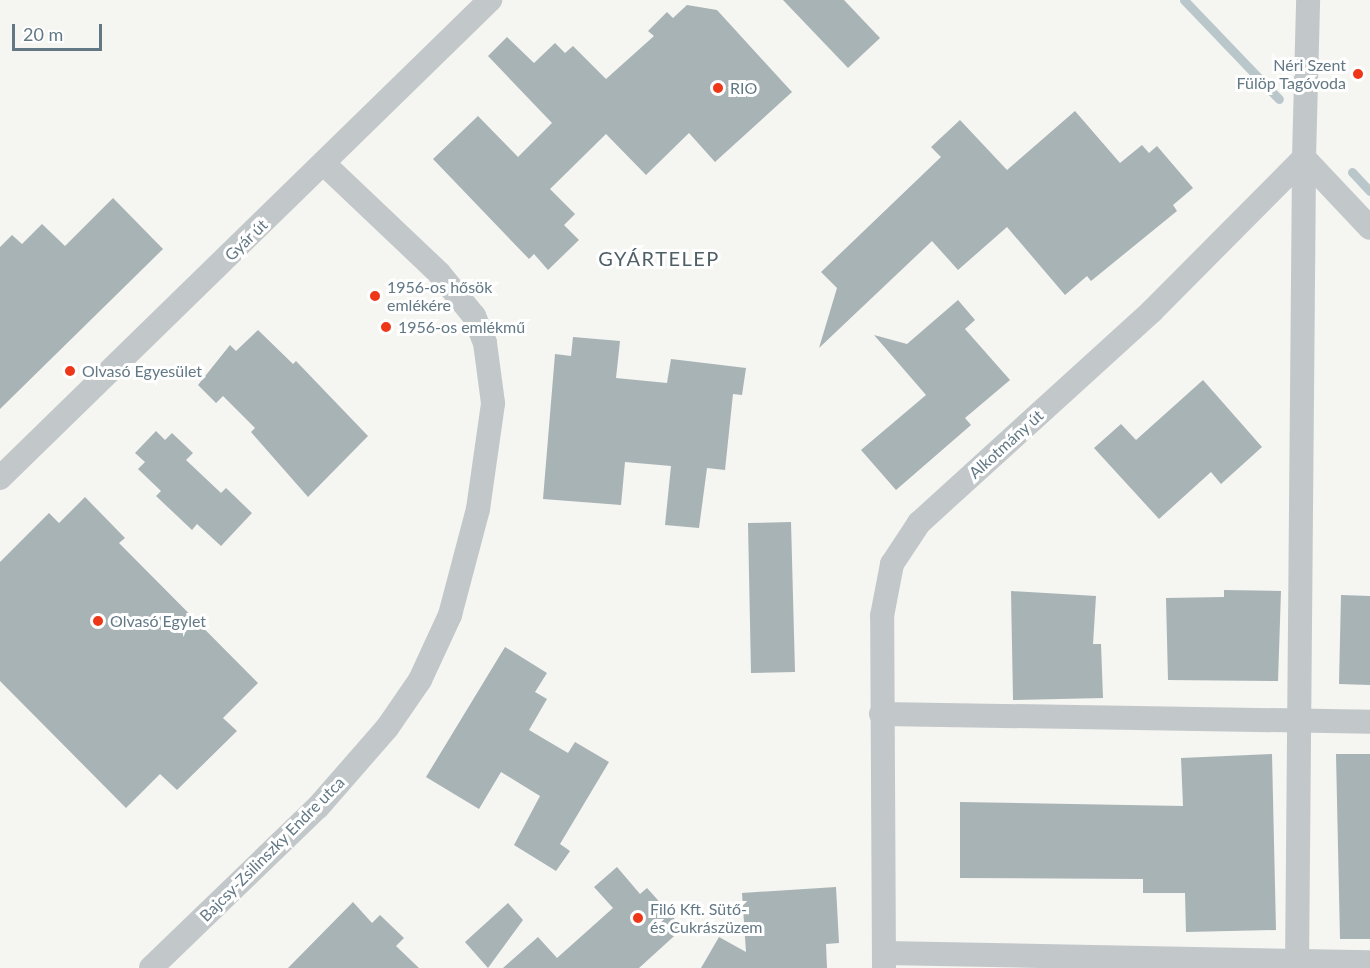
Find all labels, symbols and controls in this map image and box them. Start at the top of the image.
scale bar [15,12,105,50]
text: 20 m [23,23,63,45]
place label: Néri Szent Fülöp Tagóvoda [1236,55,1346,93]
marker: Néri Szent Fülöp Tagóvoda [1351,67,1365,81]
place label: RIO [730,78,757,98]
marker: RIO [711,81,725,95]
street label: Gyár út [221,215,271,265]
district label: GYÁRTELEP [598,246,720,270]
place label: 1956-os hősök emlékére [387,277,492,315]
marker: 1956-os hősök emlékére [368,289,382,303]
place label: 1956-os emlékmű [398,317,525,337]
marker: 1956-os emlékmű [379,320,393,334]
place label: Olvasó Egyesület [82,361,202,381]
marker: Olvasó Egyesület [63,364,77,378]
street label: Alkotmány út [965,405,1047,483]
place label: Olvasó Egylet [110,611,206,631]
marker: Olvasó Egylet [91,614,105,628]
street label: Bajcsy-Zsilinszky Endre utca [196,773,348,925]
place label: Filó Kft. Sütő- és Cukrászüzem [650,899,762,937]
marker: Filó Kft. Sütő- és Cukrászüzem [631,911,645,925]

